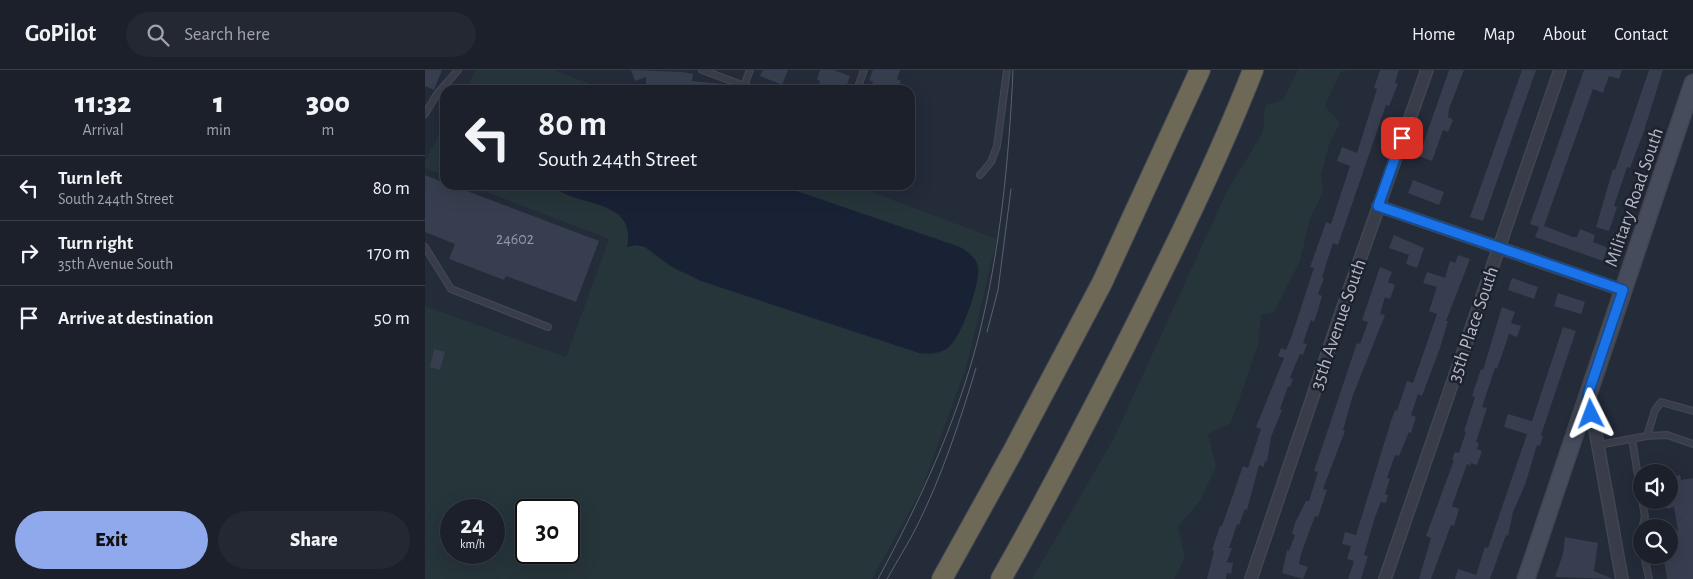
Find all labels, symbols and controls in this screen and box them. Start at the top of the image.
search box [126,12,476,57]
icon: search [144,21,172,49]
text: GoPilot [25,22,96,46]
text: Search here [184,25,270,44]
text: Home [1412,26,1455,44]
text: Map [1483,26,1515,44]
text: About [1543,26,1586,44]
text: Contact [1614,26,1668,44]
text: 11:32 [75,88,131,118]
text: 1 [213,88,224,118]
text: 300 [306,88,350,118]
icon: left [455,105,520,170]
text: 80 m [538,107,607,142]
pin [1381,117,1423,159]
text: Arrival [82,122,124,138]
text: min [206,122,231,138]
text: m [322,122,334,138]
icon: arrive [1388,124,1416,152]
street label: Military Road South [1602,126,1667,269]
text: South 244th Street [538,148,697,170]
text: Turn left [58,169,122,188]
icon: left [15,174,43,202]
text: 80 m [373,179,410,198]
text: South 244th Street [58,191,174,207]
house number: 24602 [496,231,534,247]
text: Turn right [58,234,133,253]
icon: right [15,239,43,267]
text: 170 m [367,244,410,263]
text: 35th Avenue South [58,256,173,272]
street label: 35th Avenue South [1307,257,1370,392]
street label: 35th Place South [1445,264,1502,385]
icon: arrive [15,304,43,332]
text: Arrive at destination [58,309,214,328]
text: 50 m [374,309,410,328]
position arrow [1564,387,1616,439]
map controls [1633,464,1678,564]
button: sound [1633,464,1678,509]
speed limit sign: 30 [515,499,580,564]
button: Exit [15,511,208,569]
button: Share [218,511,410,569]
text: 24 [460,513,485,538]
button: search [1633,519,1678,564]
text: km/h [460,538,485,550]

